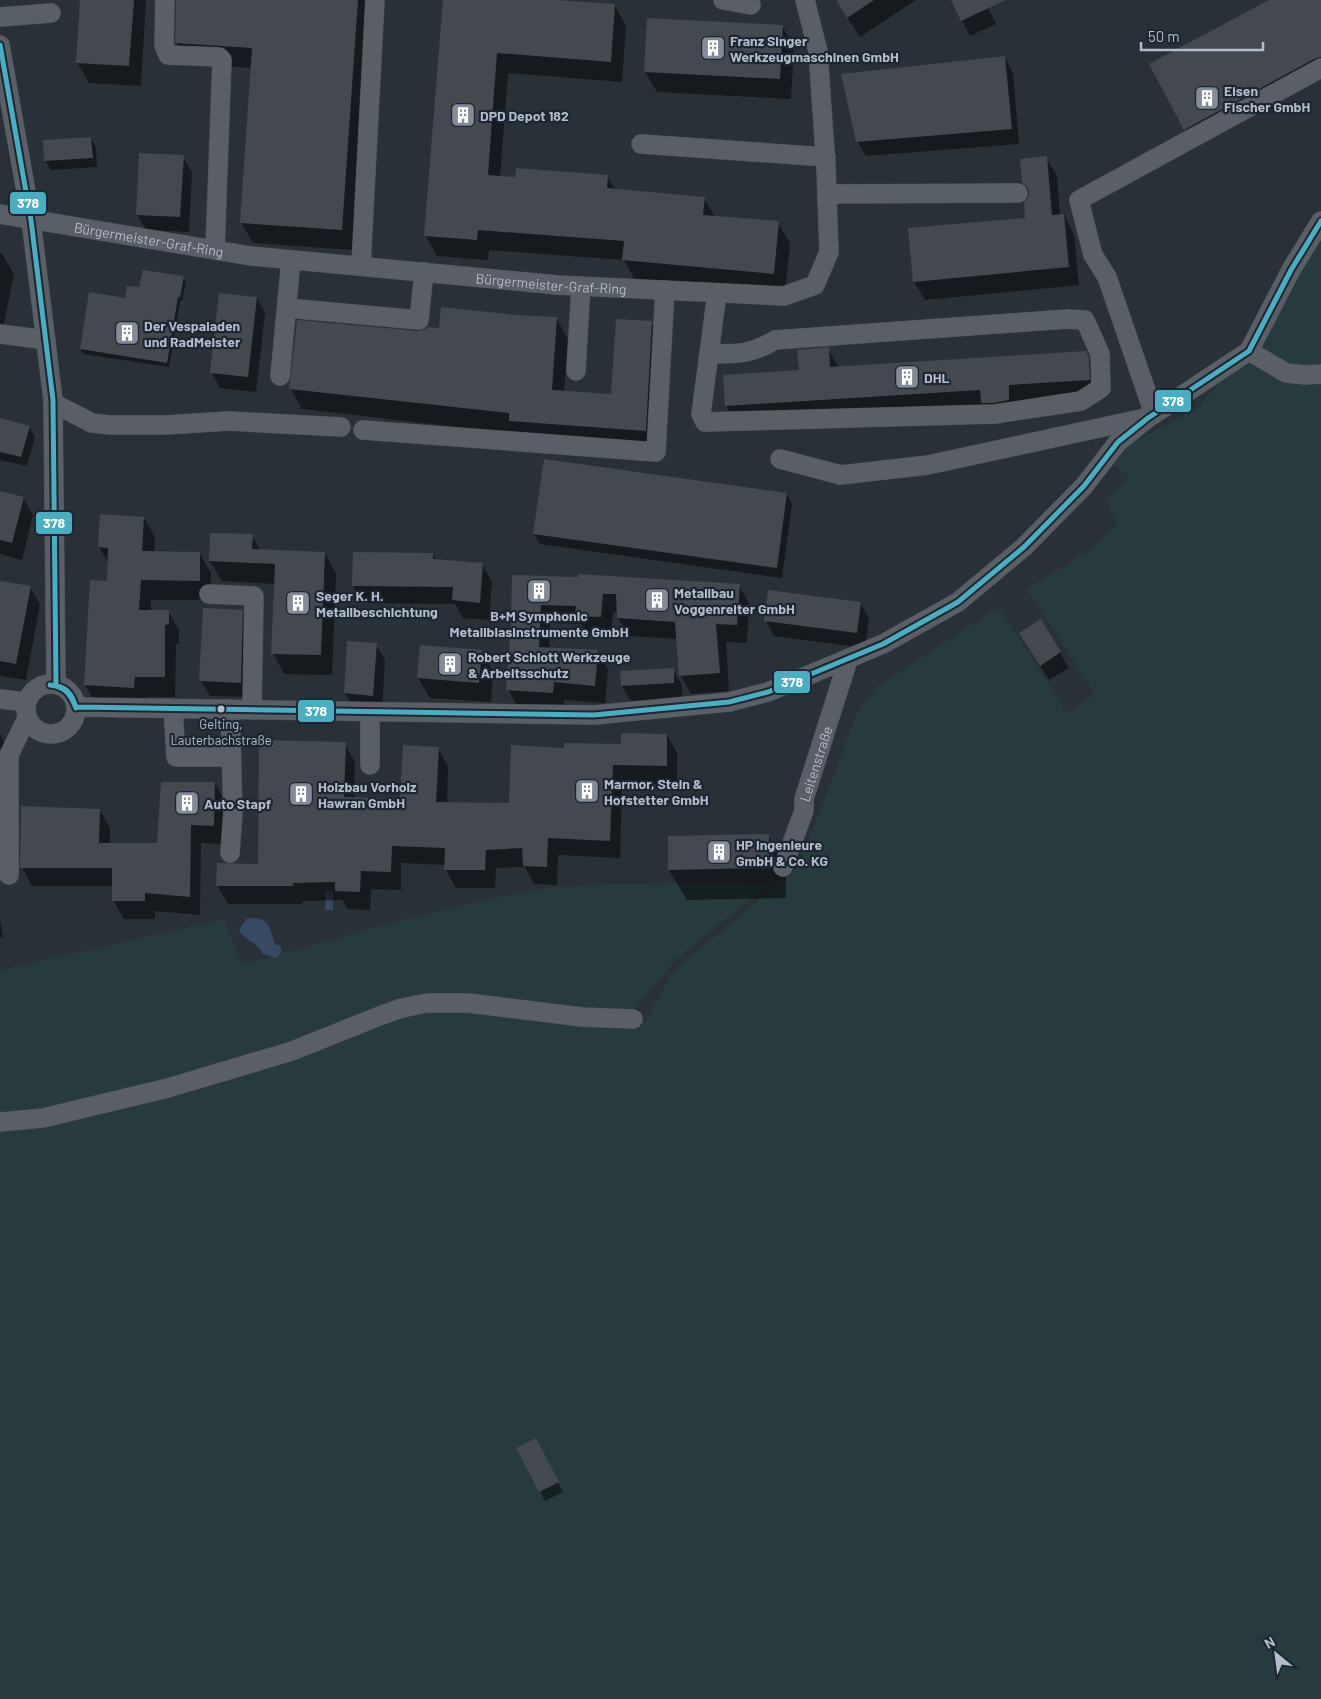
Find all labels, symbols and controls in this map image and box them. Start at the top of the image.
scale bar [1141,20,1264,52]
text: 50 m [1148,27,1180,45]
place label: Franz Singer Werkzeugmaschinen GmbH [730,32,899,65]
building icon: Franz Singer Werkzeugmaschinen GmbH [700,35,726,61]
place label: Eisen Fischer GmbH [1224,82,1311,115]
building icon: Eisen Fischer GmbH [1194,85,1220,111]
building icon: DPD Depot 182 [450,102,476,128]
place label: DPD Depot 182 [480,107,569,124]
line badge: 378 [9,191,47,215]
text: 378 [17,194,39,211]
street label: Bürgermeister-Graf-Ring [73,218,225,260]
street label: Bürgermeister-Graf-Ring [475,269,627,297]
place label: Der Vespaladen und RadMeister [144,317,241,350]
building icon: Der Vespaladen und RadMeister [114,320,140,346]
building icon: DHL [894,364,920,390]
place label: DHL [924,369,949,386]
line badge: 378 [1154,389,1192,413]
text: 378 [1162,392,1184,409]
line badge: 378 [35,511,73,535]
text: 378 [43,514,65,531]
building icon: B+M Symphonic Metallblasinstrumente GmbH [526,578,552,604]
place label: Metallbau Voggenreiter GmbH [674,584,795,617]
place label: Seger K. H. Metallbeschichtung [316,587,438,620]
building icon: Metallbau Voggenreiter GmbH [644,587,670,613]
building icon: Seger K. H. Metallbeschichtung [285,590,311,616]
place label: B+M Symphonic Metallblasinstrumente GmbH [450,607,629,640]
place label: Robert Schlott Werkzeuge & Arbeitsschutz [468,648,631,681]
building icon: Robert Schlott Werkzeuge & Arbeitsschutz [437,651,463,677]
line badge: 378 [773,670,811,694]
text: 378 [781,673,803,690]
line badge: 378 [297,699,335,723]
text: 378 [305,702,327,719]
marker: Gelting, Lauterbachstraße [216,704,226,714]
place label: Gelting, Lauterbachstraße [170,716,272,748]
street label: Leitenstraße [795,724,835,803]
place label: Marmor, Stein & Hofstetter GmbH [604,775,709,808]
place label: Holzbau Vorholz Hawran GmbH [318,778,417,811]
building icon: Marmor, Stein & Hofstetter GmbH [574,778,600,804]
building icon: Holzbau Vorholz Hawran GmbH [288,781,314,807]
building icon: Auto Stapf [174,790,200,816]
place label: Auto Stapf [204,795,271,812]
place label: HP Ingenieure GmbH & Co. KG [736,836,828,869]
building icon: HP Ingenieure GmbH & Co. KG [706,839,732,865]
north arrow [1251,1629,1301,1679]
text: N [1261,1633,1278,1652]

